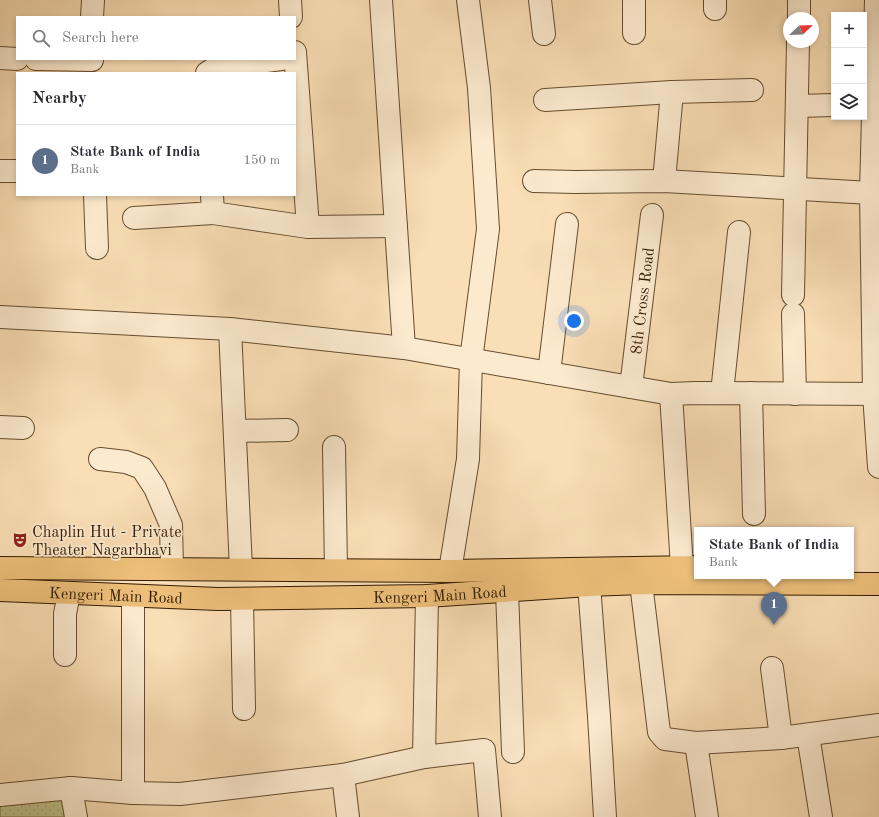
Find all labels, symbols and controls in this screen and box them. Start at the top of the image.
north arrow [783,12,819,48]
map controls [831,12,867,120]
button: + [831,12,867,48]
search box [16,16,296,60]
icon: search [30,27,52,49]
text: Search here [62,31,139,46]
button: − [831,48,867,84]
button: layers [831,84,867,120]
text: Nearby [32,90,87,107]
text: State Bank of India [70,145,200,160]
text: 1 [41,154,49,167]
text: 150 m [243,154,280,167]
text: Bank [70,163,99,176]
street label: 8th Cross Road [629,247,658,355]
your location [564,311,584,331]
place label: Chaplin Hut - Private Theater Nagarbhavi [32,525,182,559]
popup [694,527,854,579]
theatre icon: Chaplin Hut - Private Theater Nagarbhavi [11,531,29,549]
text: State Bank of India [709,538,839,553]
text: Bank [709,556,738,569]
street label: Kengeri Main Road [373,585,507,607]
street label: Kengeri Main Road [49,586,183,608]
pin: 1 [761,592,787,625]

